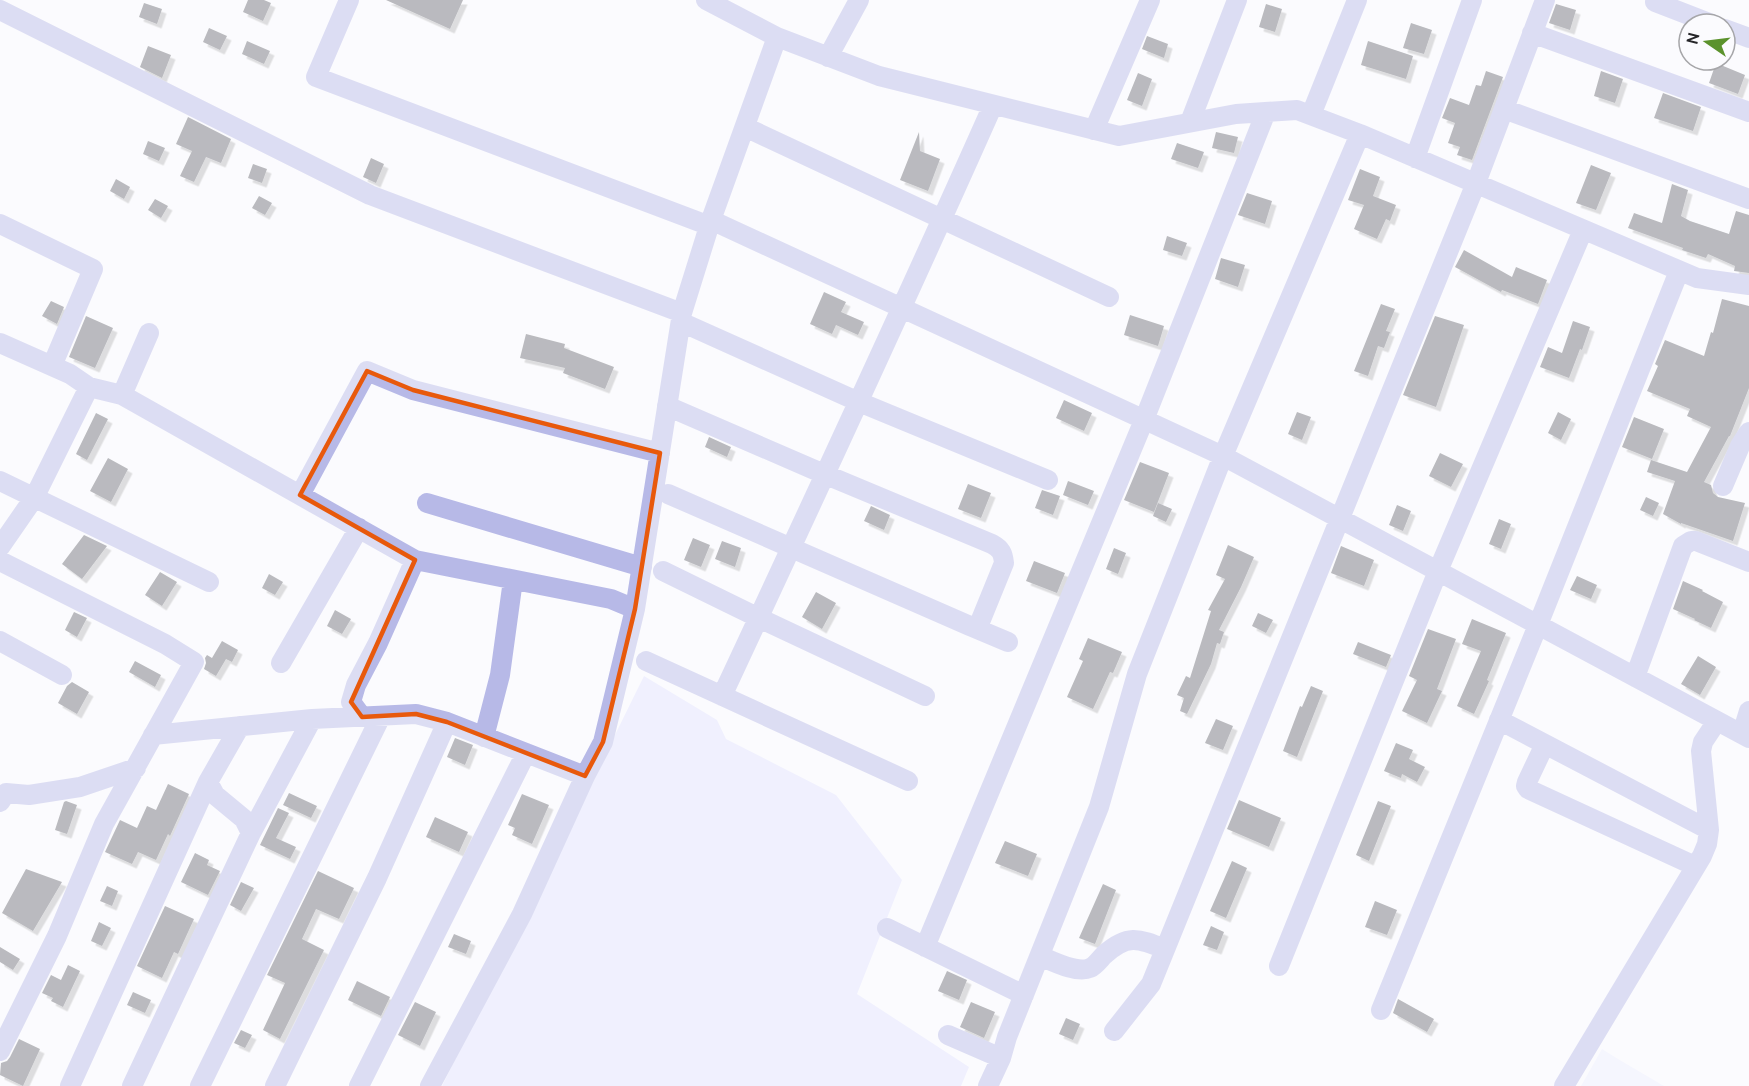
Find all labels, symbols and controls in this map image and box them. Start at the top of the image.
north arrow [1677,12,1737,72]
text: N [1682,31,1704,46]

